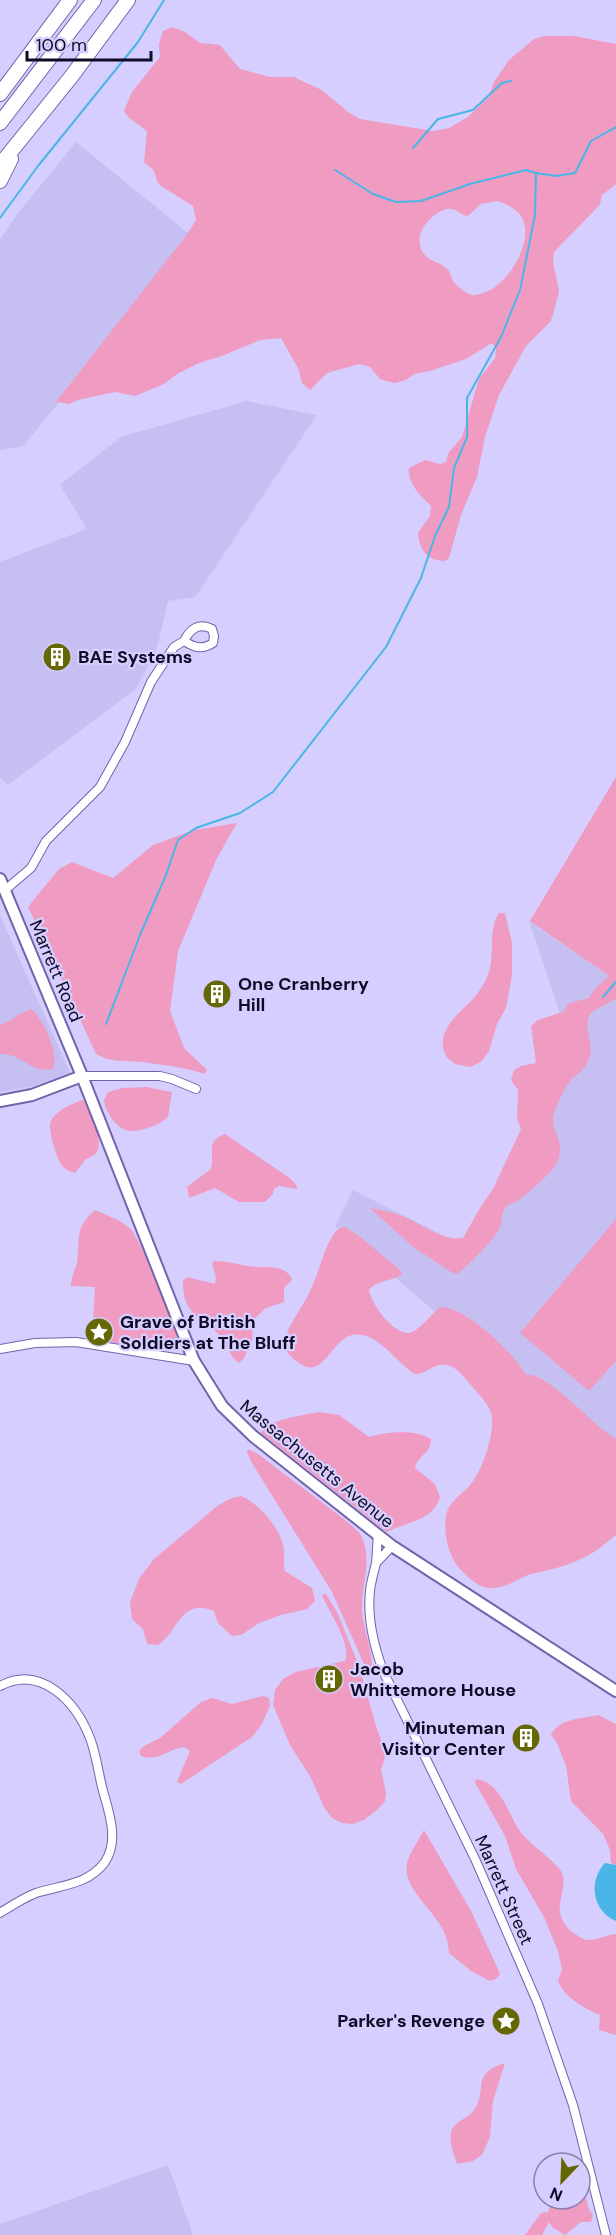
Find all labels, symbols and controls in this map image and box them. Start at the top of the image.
scale bar [27,24,152,62]
text: 100 m [36,33,87,57]
building icon: BAE Systems [41,641,73,673]
place label: BAE Systems [78,645,192,669]
street label: Marrett Road [24,916,88,1026]
place label: One Cranberry Hill [238,972,369,1017]
building icon: One Cranberry Hill [201,978,233,1010]
place label: Grave of British Soldiers at The Bluff [120,1310,296,1355]
place icon: Grave of British Soldiers at The Bluff [83,1316,115,1348]
street label: Massachusetts Avenue [235,1394,399,1534]
place label: Jacob Whittemore House [350,1657,516,1702]
building icon: Jacob Whittemore House [313,1663,345,1695]
place label: Minuteman Visitor Center [382,1716,505,1761]
building icon: Minuteman Visitor Center [510,1722,542,1754]
street label: Marrett Street [469,1831,539,1949]
place icon: Parker's Revenge [490,2005,522,2037]
place label: Parker's Revenge [337,2009,485,2033]
north arrow [532,2151,592,2211]
text: N [547,2182,566,2206]

